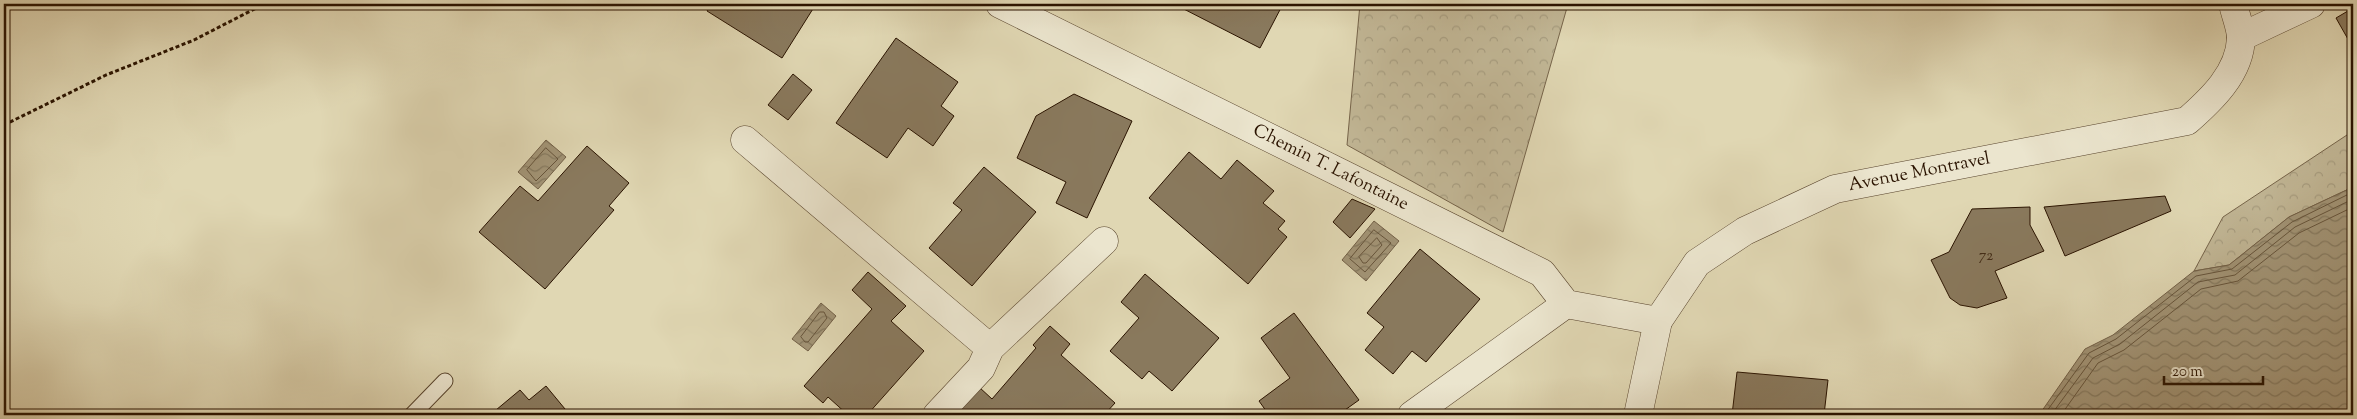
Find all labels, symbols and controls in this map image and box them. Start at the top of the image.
street label: Chemin T. Lafontaine [1248,118,1413,218]
street label: Avenue Montravel [1846,146,1993,199]
house number: 72 [1979,246,1993,267]
scale bar [2164,354,2263,386]
text: 20 m [2172,362,2203,383]

